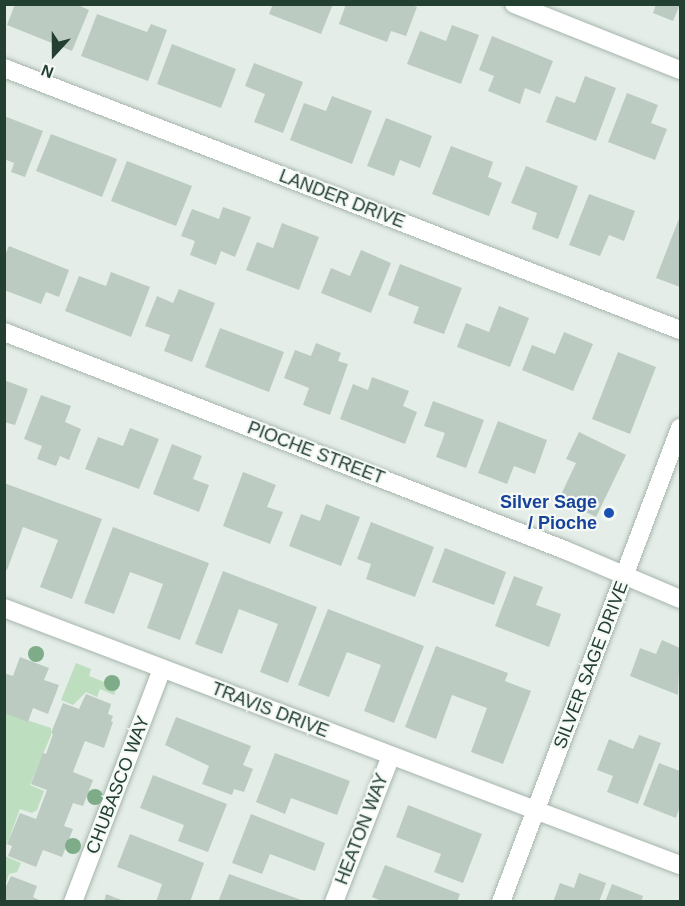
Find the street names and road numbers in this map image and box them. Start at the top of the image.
street label: LANDER DRIVE [276,165,408,233]
street label: PIOCHE STREET [244,417,388,489]
street label: SILVER SAGE DRIVE [549,578,633,752]
street label: TRAVIS DRIVE [208,678,332,742]
street label: CHUBASCO WAY [82,713,154,857]
street label: HEATON WAY [331,770,393,888]

